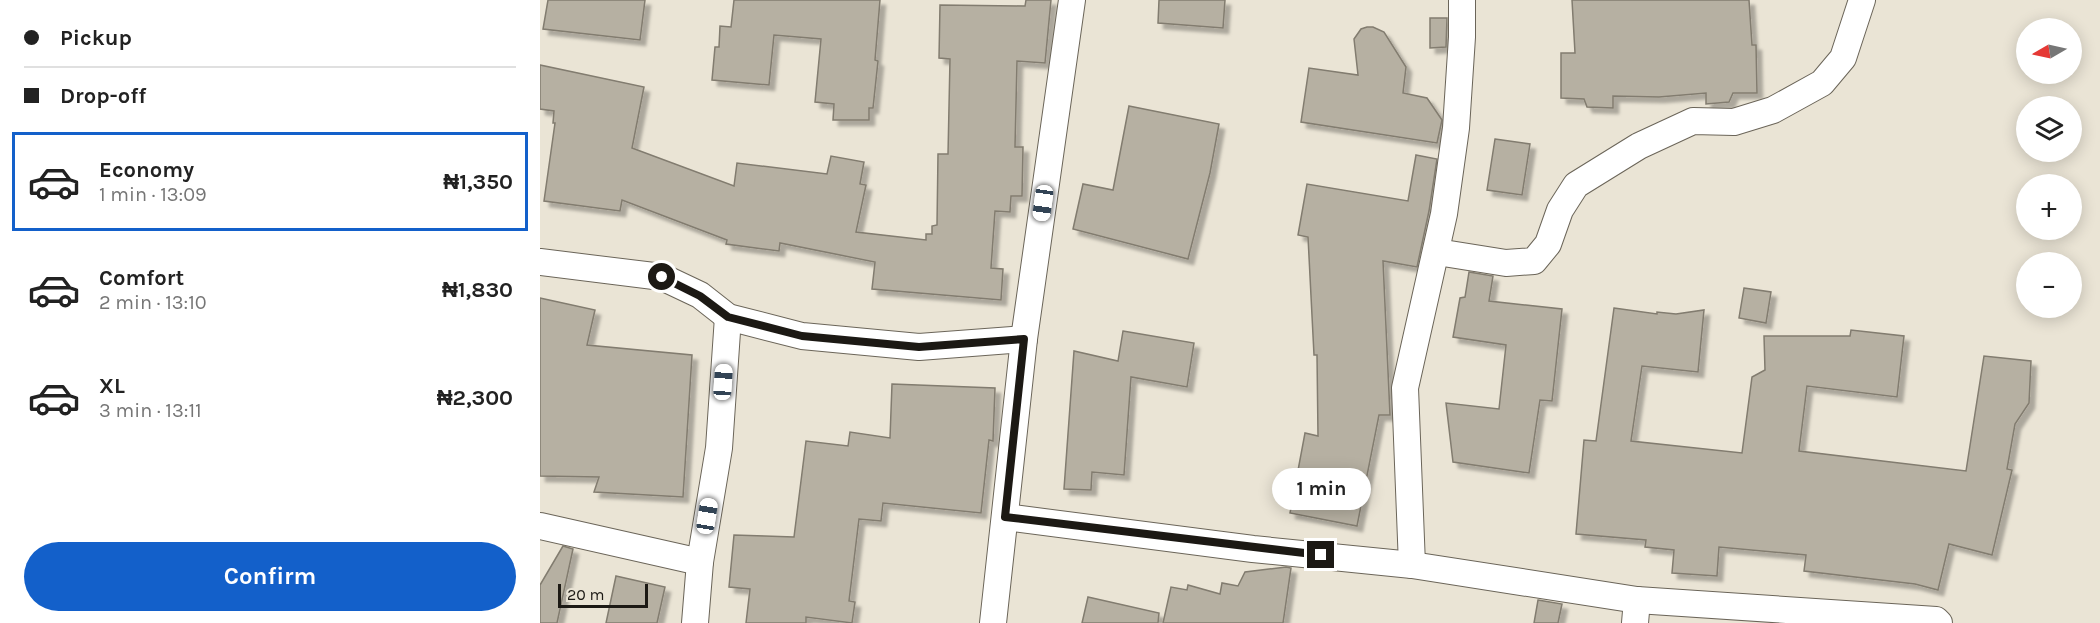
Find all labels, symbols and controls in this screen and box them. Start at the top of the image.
north arrow [2016,18,2082,84]
map controls [2016,18,2082,318]
text: Pickup [60,25,132,51]
text: Drop-off [60,83,146,109]
button: layers [2016,96,2082,162]
icon: car [27,155,81,209]
text: Economy [99,157,194,183]
text: ₦1,350 [443,169,513,195]
button: + [2016,174,2082,240]
text: 1 min · 13:09 [99,183,207,206]
car [1032,184,1054,222]
button: − [2016,252,2082,318]
icon: car [27,263,81,317]
route start [648,263,675,290]
text: Comfort [99,265,184,291]
text: ₦1,830 [442,277,513,303]
text: 2 min · 13:10 [99,291,207,314]
car [713,363,733,401]
icon: car [27,371,81,425]
text: XL [99,373,125,399]
text: ₦2,300 [437,385,513,411]
text: 3 min · 13:11 [99,399,202,422]
callout: 1 min [1272,468,1370,510]
text: 1 min [1296,477,1347,500]
car [695,497,719,535]
route end [1307,541,1334,568]
button: Confirm [24,542,516,611]
scale bar [558,581,648,608]
text: 20 m [567,585,605,604]

